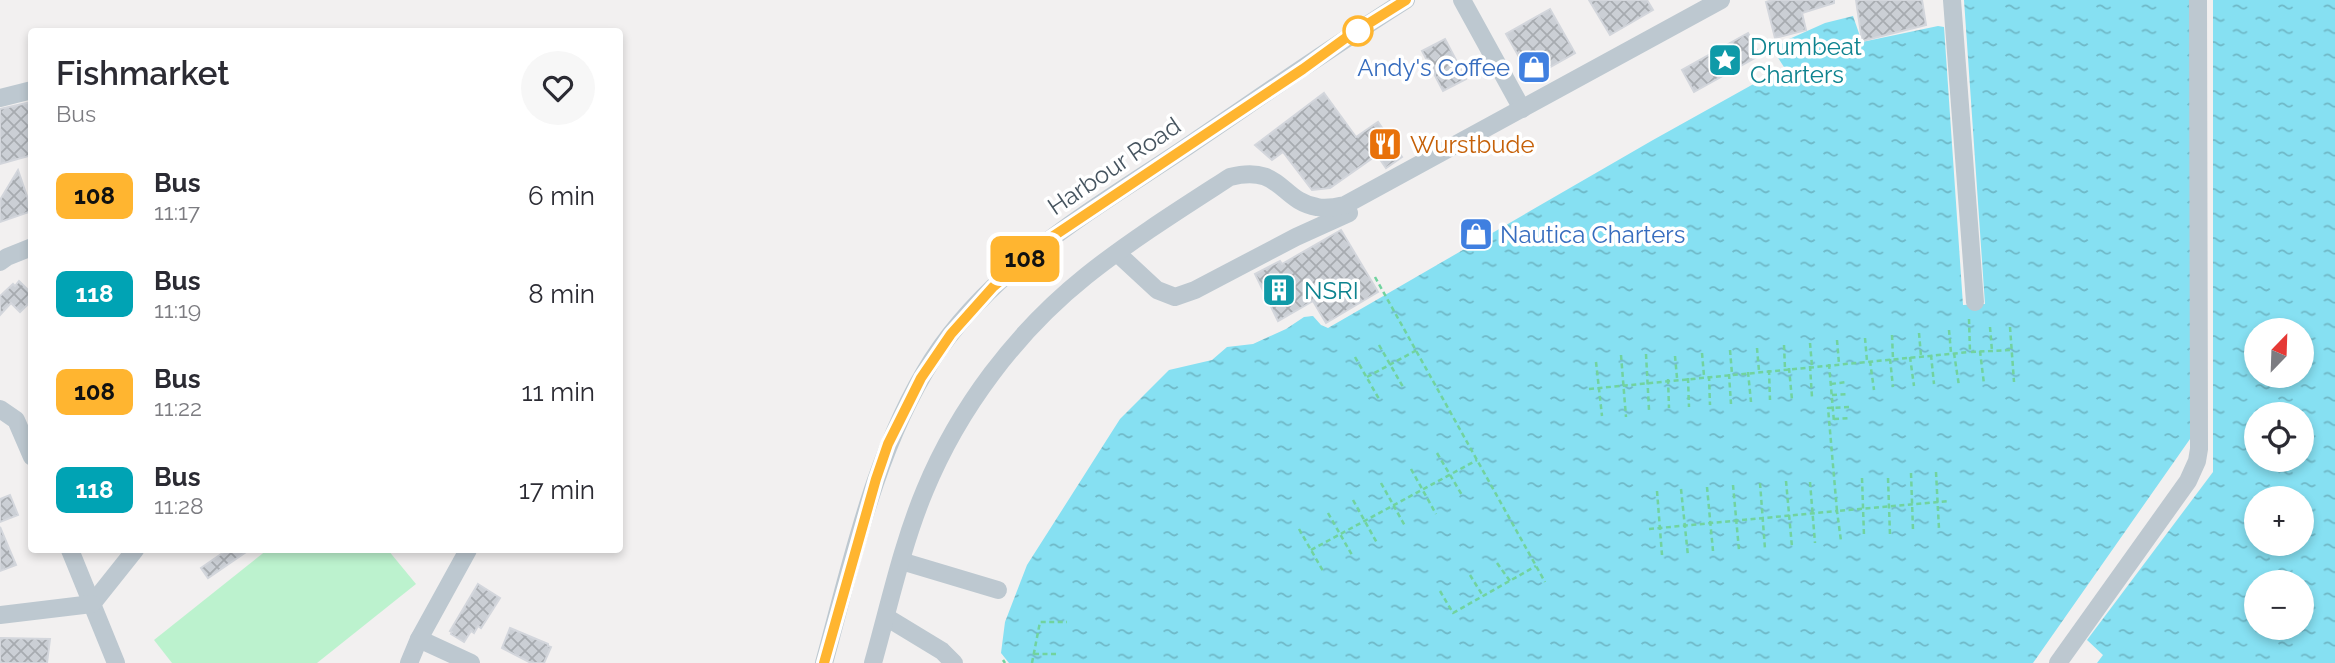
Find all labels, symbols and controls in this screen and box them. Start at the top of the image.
unlabelled marker [1343,16,1373,46]
place label: Drumbeat Charters [1750,32,1862,89]
place icon: Drumbeat Charters [1706,41,1744,79]
shop icon: Andy's Coffee [1515,48,1553,86]
button: heart [521,51,595,125]
place label: Andy's Coffee [1357,53,1510,82]
text: Fishmarket [56,54,229,93]
text: Bus [56,100,96,127]
street label: Harbour Road [1042,111,1186,221]
restaurant icon: Wurstbude [1366,125,1404,163]
place label: Wurstbude [1410,130,1535,159]
text: Bus [154,168,201,198]
text: 108 [74,181,115,210]
text: 6 min [528,181,595,211]
text: 11:17 [154,198,200,225]
shop icon: Nautica Charters [1457,215,1495,253]
place label: Nautica Charters [1500,220,1685,249]
line badge: 108 [985,236,1065,282]
text: 108 [1004,244,1046,273]
text: Bus [154,266,201,296]
building icon: NSRI [1260,271,1298,309]
place label: NSRI [1304,276,1359,305]
text: 118 [75,279,114,308]
text: 8 min [528,279,595,309]
text: 11:19 [154,296,201,323]
north arrow [2244,318,2314,388]
map controls [2244,318,2314,640]
text: Bus [154,364,201,394]
text: 108 [74,377,115,406]
text: 11 min [521,377,595,407]
text: 11:22 [154,394,202,421]
button: locate [2244,402,2314,472]
text: Bus [154,462,201,492]
text: 118 [75,475,114,504]
text: 17 min [519,475,595,505]
button: + [2244,486,2314,556]
text: 11:28 [154,492,204,519]
button: − [2244,570,2314,640]

